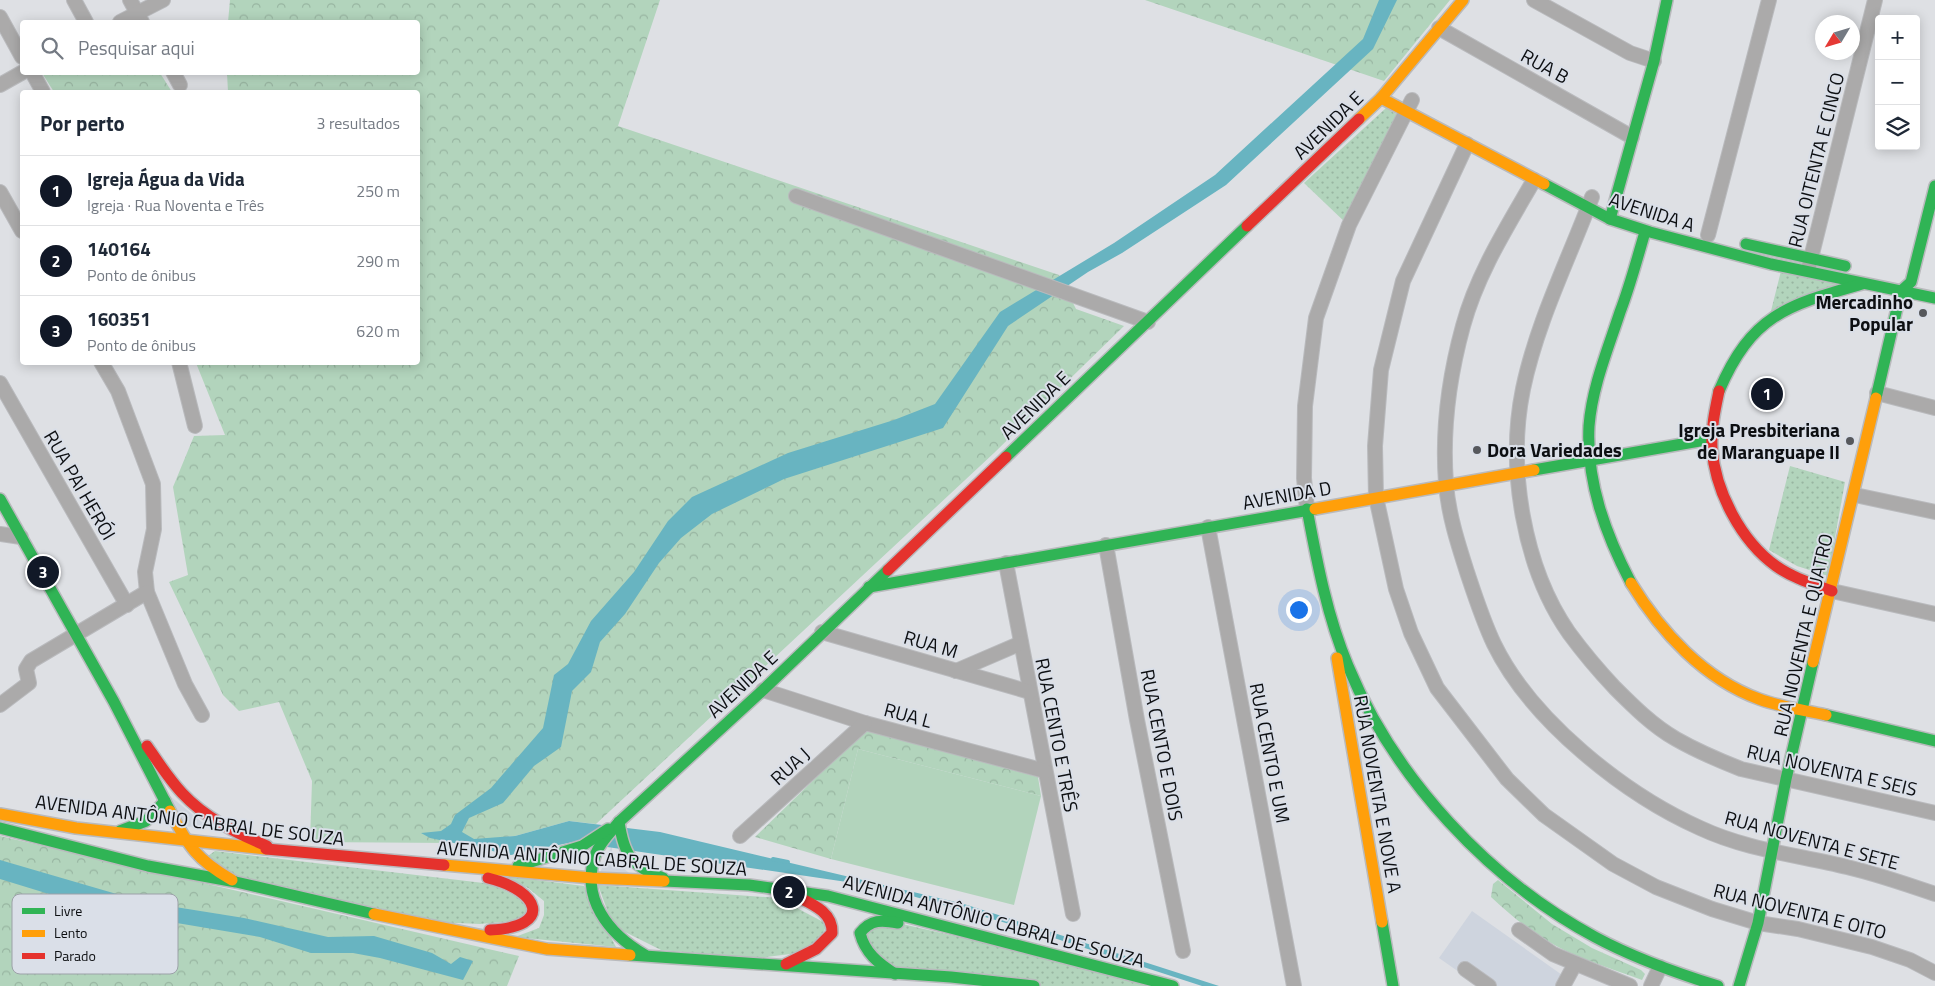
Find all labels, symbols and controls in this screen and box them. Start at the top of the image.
north arrow [1815,15,1860,60]
map controls [1875,15,1920,150]
button: + [1875,15,1920,60]
search box [20,20,420,75]
text: Pesquisar aqui [78,33,195,62]
icon: search [38,34,66,62]
street label: RUA B [1516,41,1575,91]
button: − [1875,60,1920,105]
street label: RUA OITENTA E CINCO [1780,69,1851,251]
street label: AVENIDA E [1286,84,1369,166]
button: layers [1875,105,1920,150]
text: Por perto [40,107,125,139]
text: 3 resultados [316,111,400,135]
text: Igreja Água da Vida [87,164,245,193]
text: 1 [52,179,60,203]
text: 250 m [356,179,400,203]
street label: AVENIDA A [1605,184,1699,239]
text: Igreja · Rua Noventa e Três [87,193,264,217]
text: 140164 [87,234,151,263]
text: 2 [52,249,60,273]
text: 290 m [356,249,400,273]
text: Ponto de ônibus [87,263,196,287]
place label: Mercadinho Popular [1815,287,1913,338]
text: 160351 [87,304,151,333]
marker: Mercadinho Popular [1917,307,1929,319]
text: 3 [52,319,60,343]
text: 620 m [356,319,400,343]
text: Ponto de ônibus [87,333,196,357]
street label: AVENIDA E [993,364,1076,446]
pin: 1 [1751,375,1783,413]
place label: Igreja Presbiteriana de Maranguape II [1678,415,1840,466]
street label: RUA PAI HERÓI [37,424,124,545]
place label: Dora Variedades [1487,435,1622,464]
marker: Igreja Presbiteriana de Maranguape II [1844,435,1856,447]
marker: Dora Variedades [1471,444,1483,456]
street label: AVENIDA D [1240,472,1334,517]
street label: RUA NOVENTA E QUATRO [1765,531,1840,739]
pin: 3 [27,553,59,591]
your location [1286,597,1312,623]
street label: RUA M [901,622,962,665]
street label: AVENIDA E [700,643,784,724]
street label: RUA CENTO E TRÊS [1028,655,1087,814]
street label: RUA CENTO E DOIS [1134,667,1191,823]
street label: RUA CENTO E UM [1243,680,1298,825]
street label: RUA NOVENTA E NOVE A [1347,693,1410,895]
street label: RUA L [881,694,935,735]
street label: RUA NOVENTA E SEIS [1744,736,1920,803]
street label: RUA J [763,740,816,791]
street label: AVENIDA ANTÔNIO CABRAL DE SOUZA [34,786,346,853]
street label: RUA NOVENTA E SETE [1722,802,1903,877]
street label: AVENIDA ANTÔNIO CABRAL DE SOUZA [436,832,748,883]
street label: AVENIDA ANTÔNIO CABRAL DE SOUZA [840,866,1148,975]
pin: 2 [773,873,805,911]
street label: RUA NOVENTA E OITO [1710,875,1890,946]
legend [12,894,178,974]
text: Livre [54,900,82,921]
text: Lento [54,922,88,943]
text: Parado [54,945,96,966]

